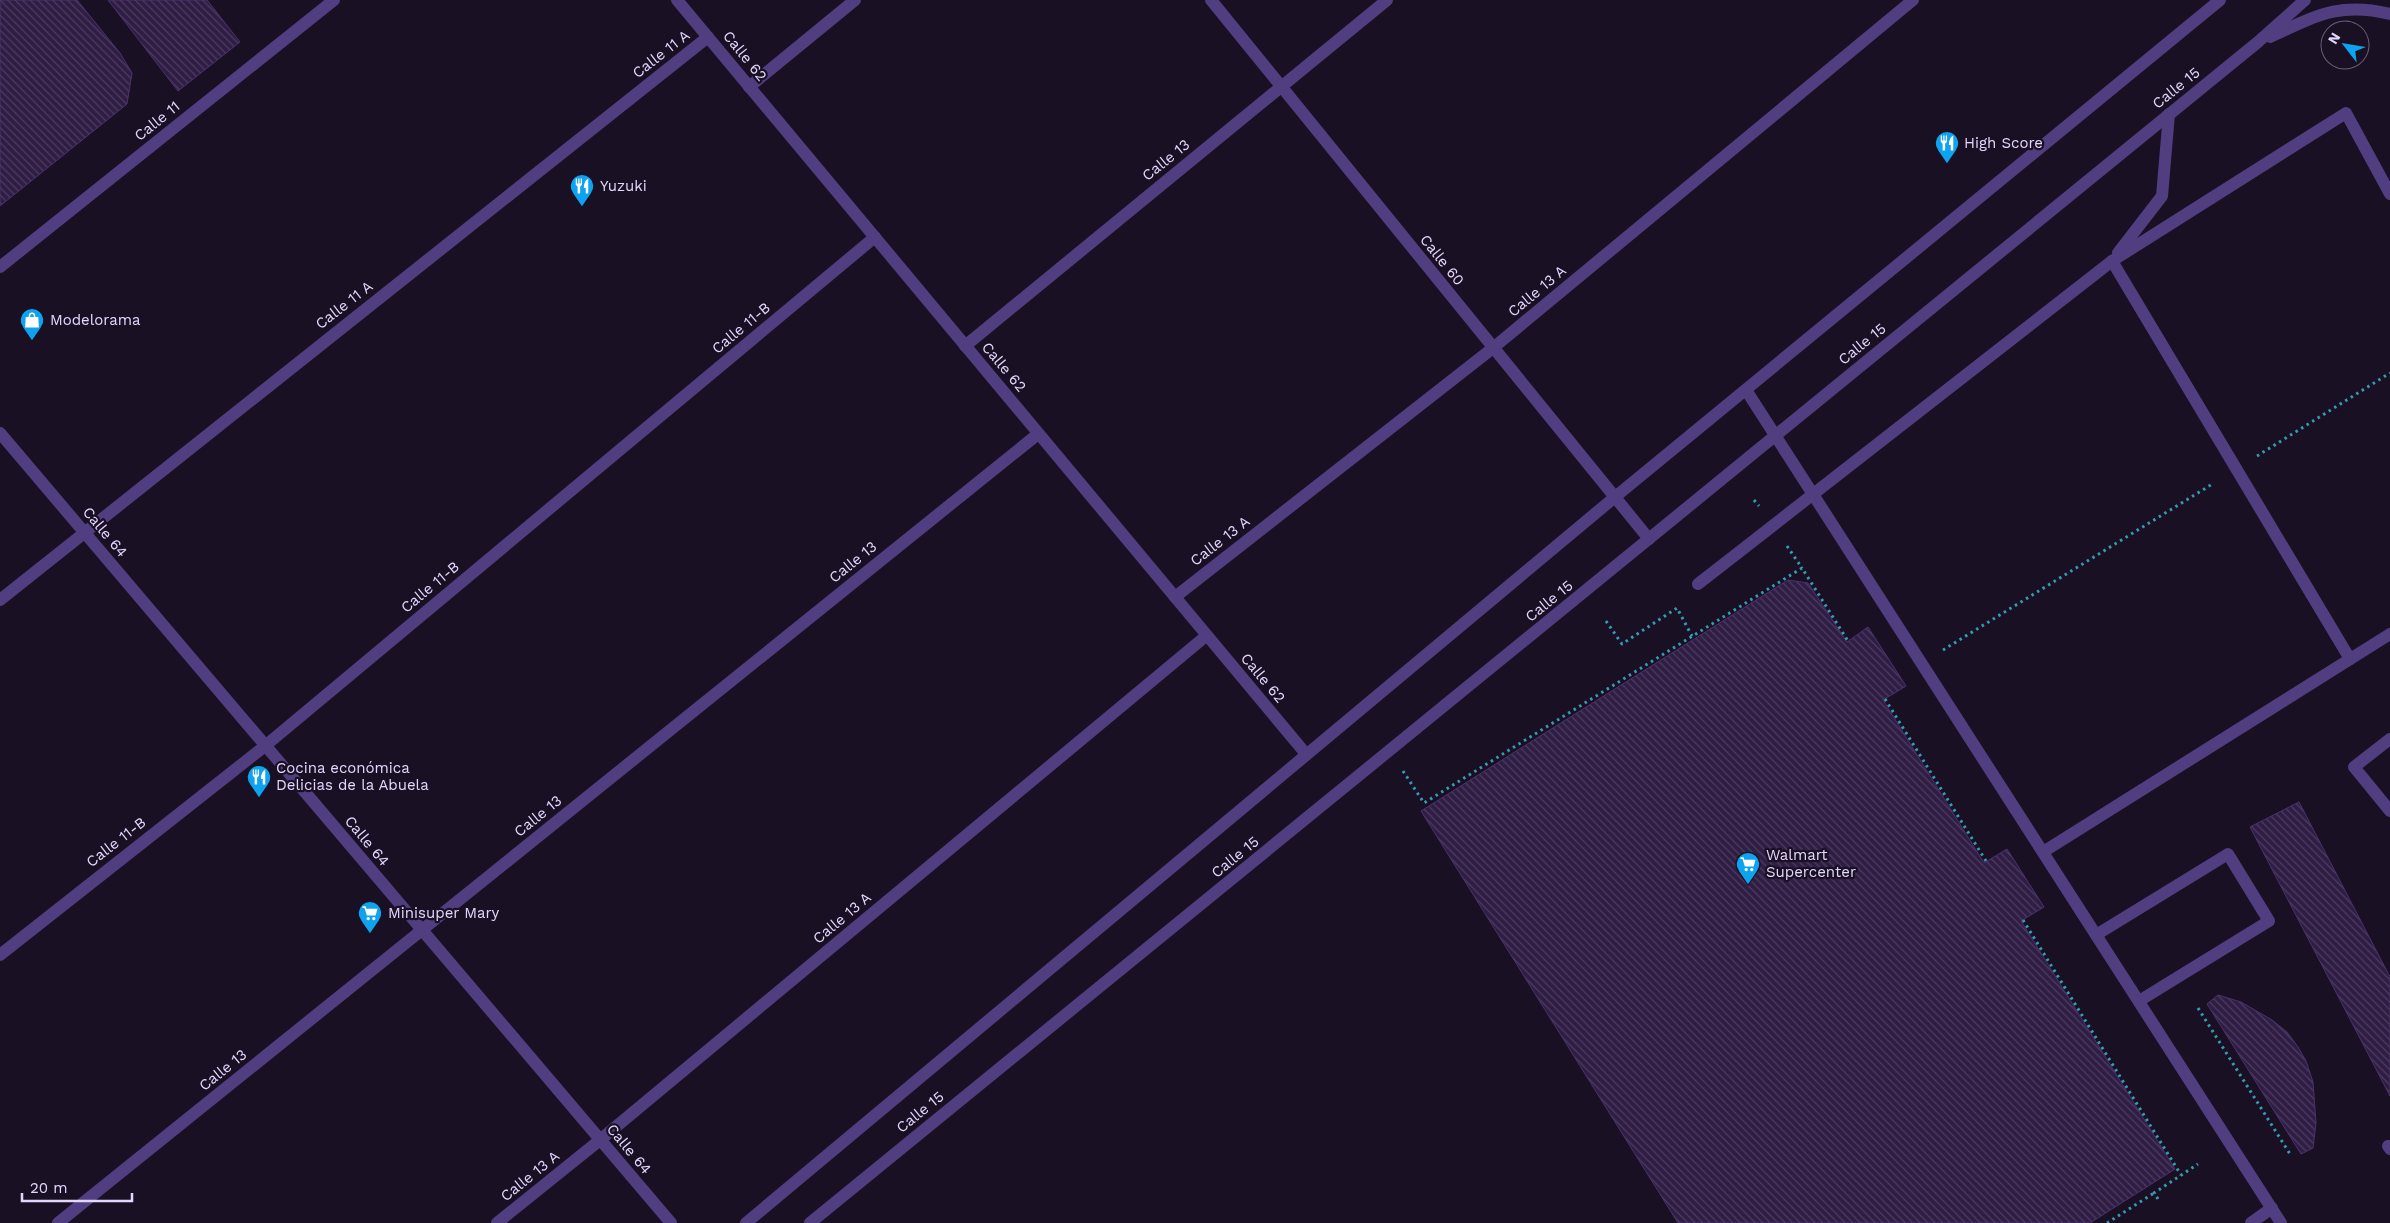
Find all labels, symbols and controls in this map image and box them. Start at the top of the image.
north arrow [2320,20,2370,70]
street label: Calle 11 A [629,26,693,82]
street label: Calle 62 [719,27,771,85]
text: N [2324,30,2343,47]
street label: Calle 15 [2149,63,2203,113]
street label: Calle 11 [131,97,183,145]
restaurant icon: High Score [1934,130,1960,164]
place label: High Score [1964,134,2043,152]
street label: Calle 13 [1139,135,1193,185]
restaurant icon: Yuzuki [569,173,595,207]
place label: Yuzuki [600,177,647,195]
street label: Calle 60 [1416,231,1468,289]
street label: Calle 13 A [1504,261,1570,321]
street label: Calle 11 A [312,277,376,333]
street label: Calle 11-B [708,298,774,358]
shop icon: Modelorama [19,307,45,341]
place label: Modelorama [50,311,141,329]
street label: Calle 15 [1835,319,1889,369]
street label: Calle 62 [978,338,1030,396]
street label: Calle 64 [79,503,131,561]
street label: Calle 13 A [1187,512,1253,570]
street label: Calle 13 [826,537,880,587]
street label: Calle 11-B [397,557,463,617]
street label: Calle 15 [1522,576,1576,626]
street label: Calle 62 [1237,649,1289,707]
place label: Cocina económica Delicias de la Abuela [276,759,429,794]
restaurant icon: Cocina económica Delicias de la Abuela [246,764,272,798]
street label: Calle 13 [511,791,565,841]
street label: Calle 64 [341,812,393,870]
street label: Calle 11-B [83,813,149,871]
street label: Calle 15 [1208,832,1262,882]
place label: Walmart Supercenter [1766,846,1856,881]
supermarket icon: Walmart Supercenter [1735,851,1761,885]
street label: Calle 13 A [809,888,875,948]
supermarket icon: Minisuper Mary [357,900,383,934]
place label: Minisuper Mary [388,904,500,922]
street label: Calle 13 [196,1045,250,1095]
street label: Calle 15 [893,1087,947,1137]
street label: Calle 64 [603,1120,655,1178]
street label: Calle 13 A [497,1147,563,1205]
scale bar [22,1170,132,1202]
text: 20 m [30,1179,68,1197]

